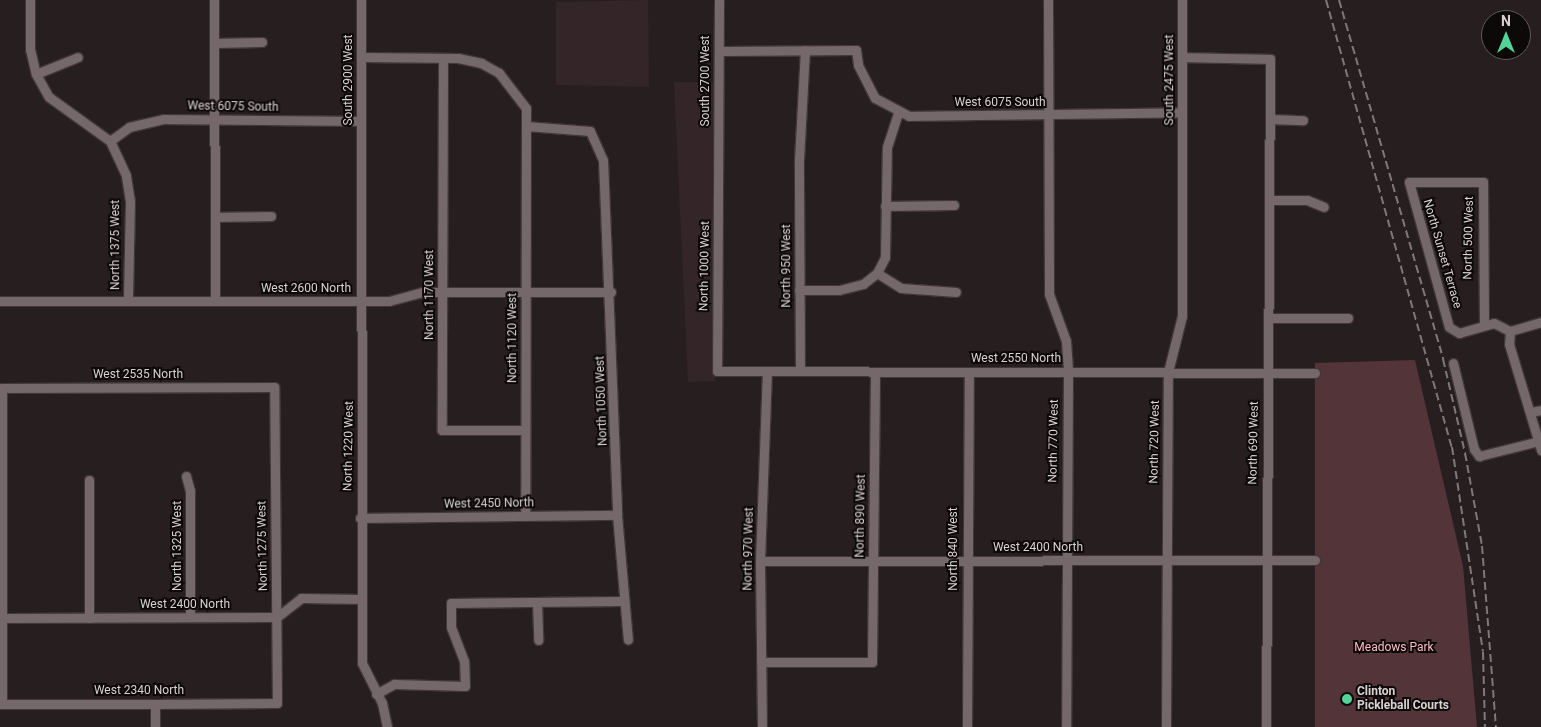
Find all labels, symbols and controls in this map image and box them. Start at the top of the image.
north arrow [1481,10,1531,60]
text: N [1501,13,1511,29]
street label: South 2900 West [342,35,356,125]
street label: South 2475 West [1163,35,1177,125]
street label: South 2700 West [699,36,713,126]
street label: West 6075 South [955,96,1045,110]
street label: West 6075 South [187,99,279,115]
street label: North 500 West [1461,196,1477,280]
street label: North Sunset Terrace [1419,198,1465,310]
street label: North 1375 West [109,200,123,290]
street label: North 1000 West [697,221,713,311]
street label: North 950 West [780,224,794,308]
street label: North 1170 West [423,250,437,340]
street label: West 2600 North [261,282,351,296]
street label: North 1120 West [506,293,520,383]
street label: West 2550 North [971,352,1061,366]
street label: North 1050 West [593,356,611,446]
street label: West 2535 North [93,368,183,382]
street label: North 770 West [1046,399,1062,483]
street label: North 720 West [1147,400,1163,484]
street label: North 1220 West [341,401,357,491]
street label: North 690 West [1246,401,1262,485]
street label: North 890 West [853,474,869,558]
street label: West 2450 North [444,496,534,512]
street label: North 1325 West [171,501,185,591]
street label: North 1275 West [255,501,271,591]
street label: North 970 West [741,507,757,591]
street label: North 840 West [947,507,961,591]
street label: West 2400 North [993,541,1083,555]
street label: West 2400 North [140,598,230,612]
park label: Meadows Park [1354,641,1434,655]
street label: West 2340 North [94,684,184,698]
place label: Clinton Pickleball Courts [1357,685,1449,713]
marker: Clinton Pickleball Courts [1341,693,1353,705]

